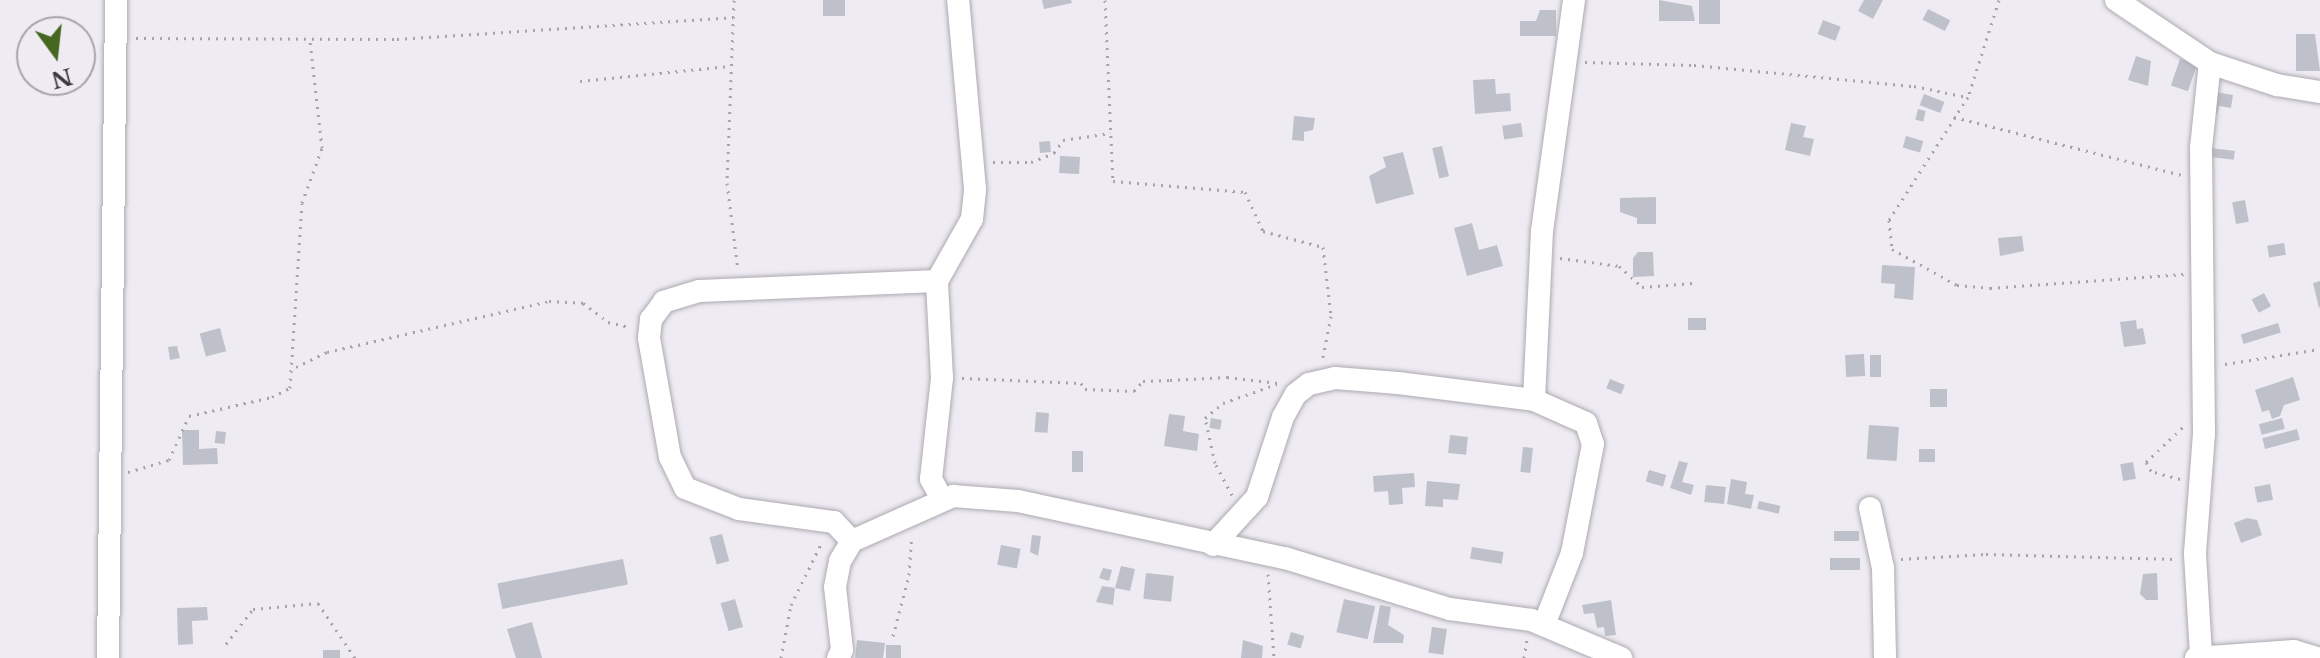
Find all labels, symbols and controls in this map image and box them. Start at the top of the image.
north arrow [16,16,96,96]
text: N [48,62,75,93]

